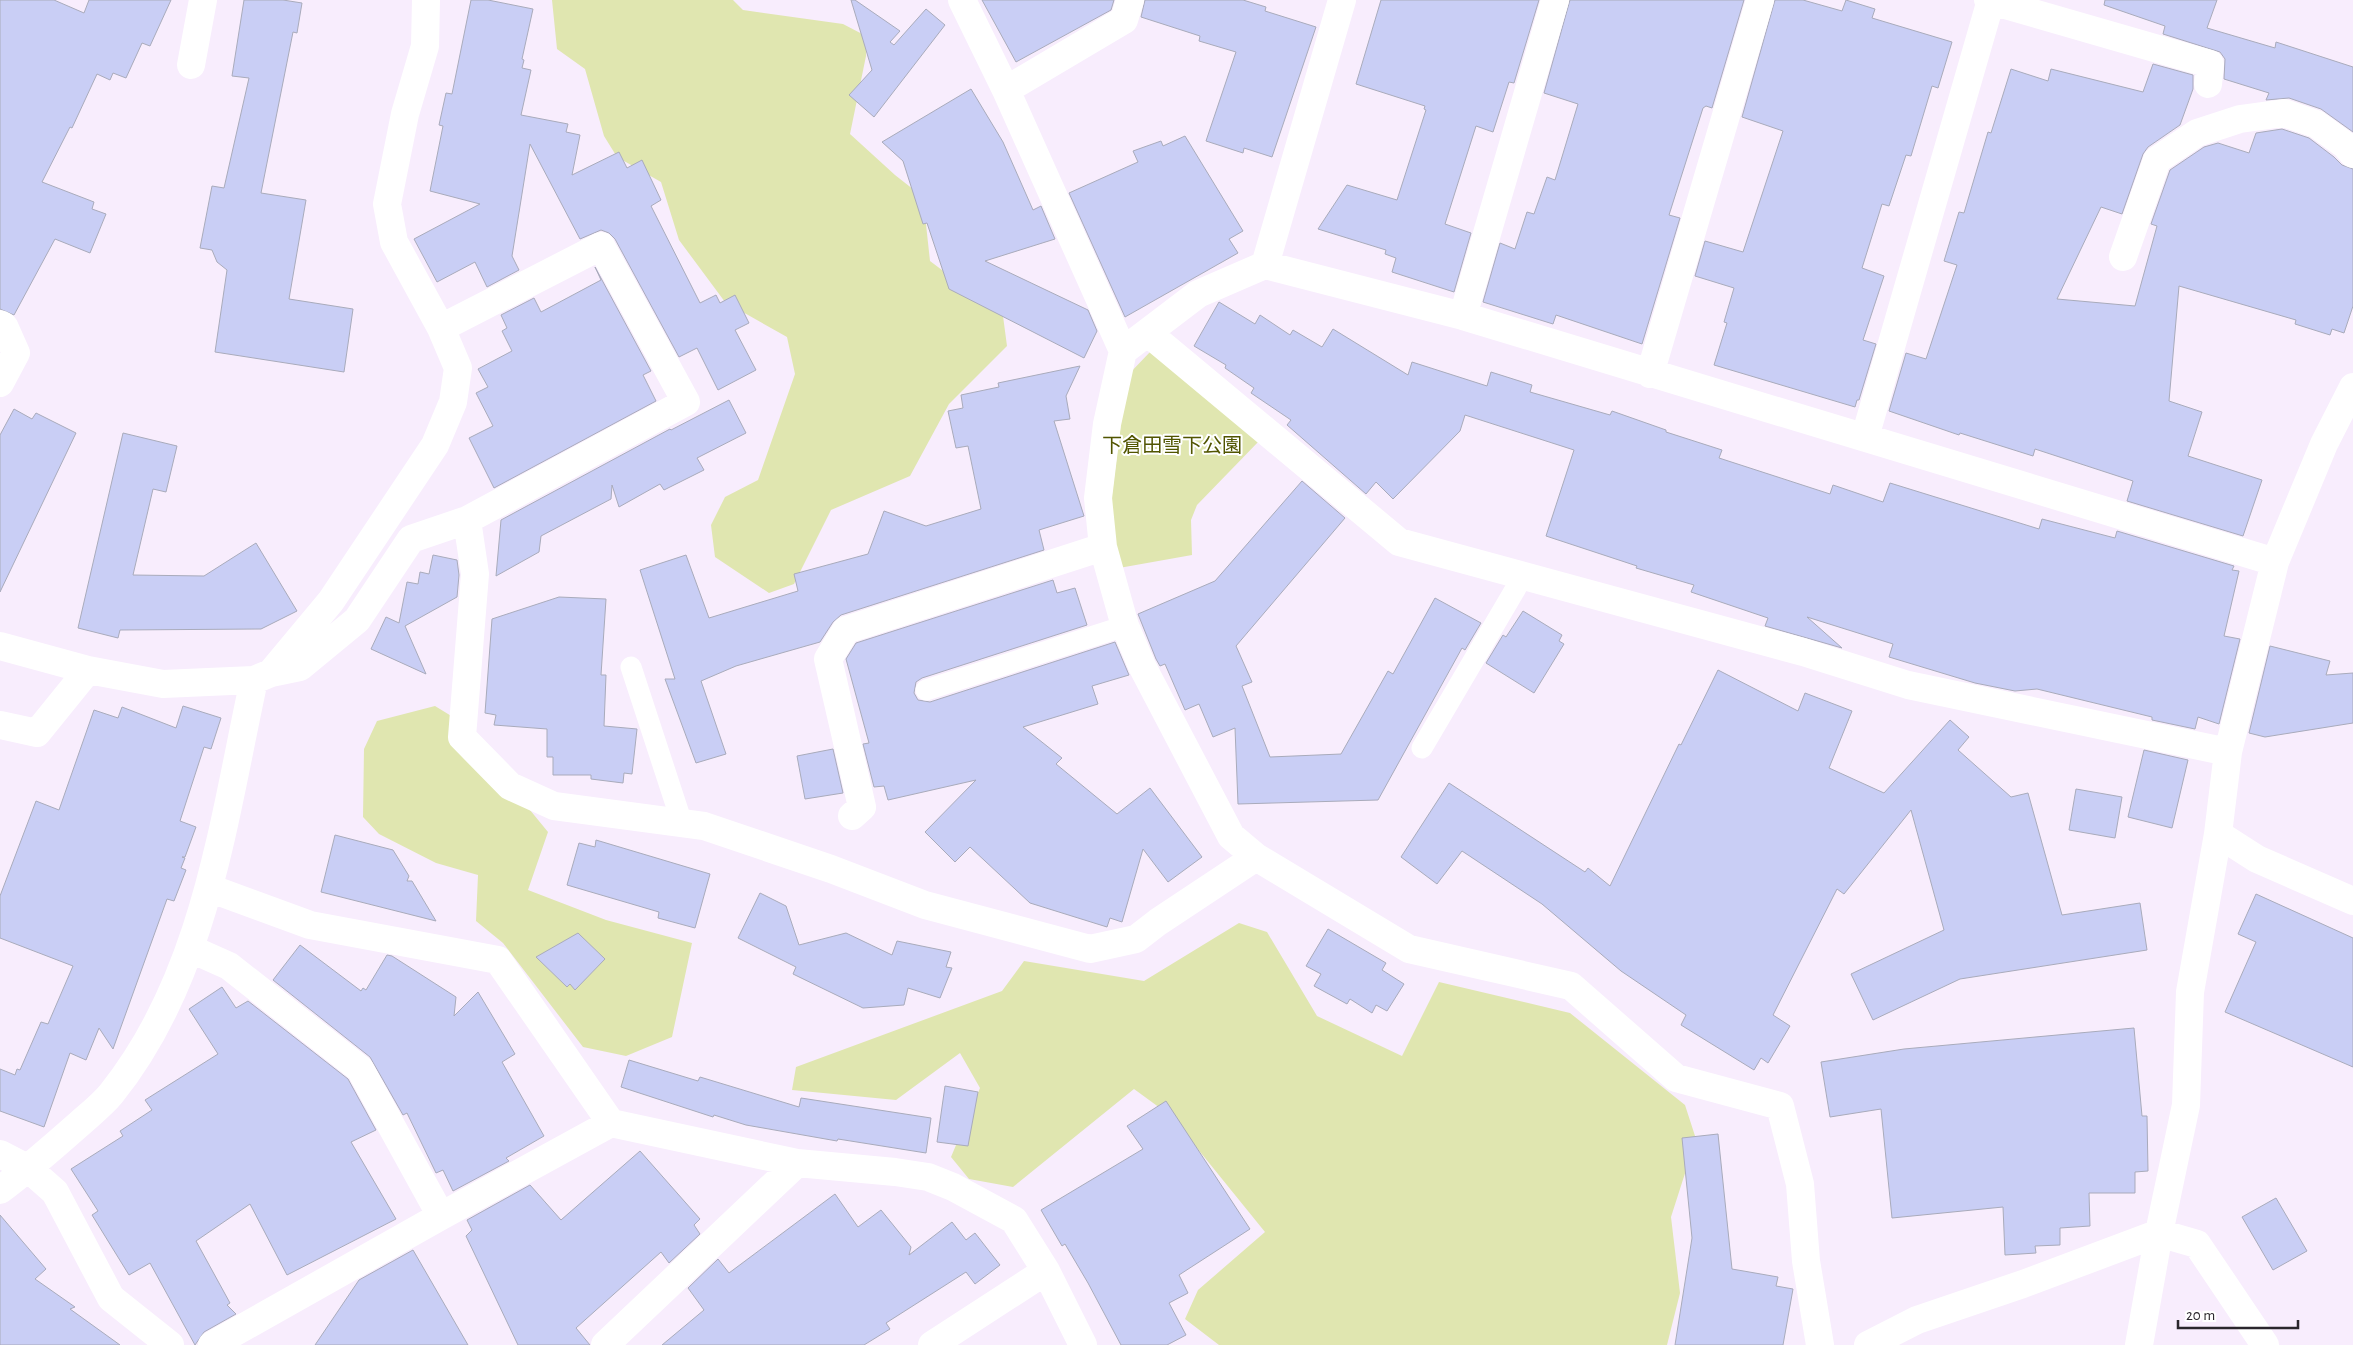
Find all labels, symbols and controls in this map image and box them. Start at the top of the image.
park label: 下倉田雪下公園 [1102,434,1242,456]
scale bar [2178,1298,2298,1330]
text: 20 m [2186,1308,2215,1323]

